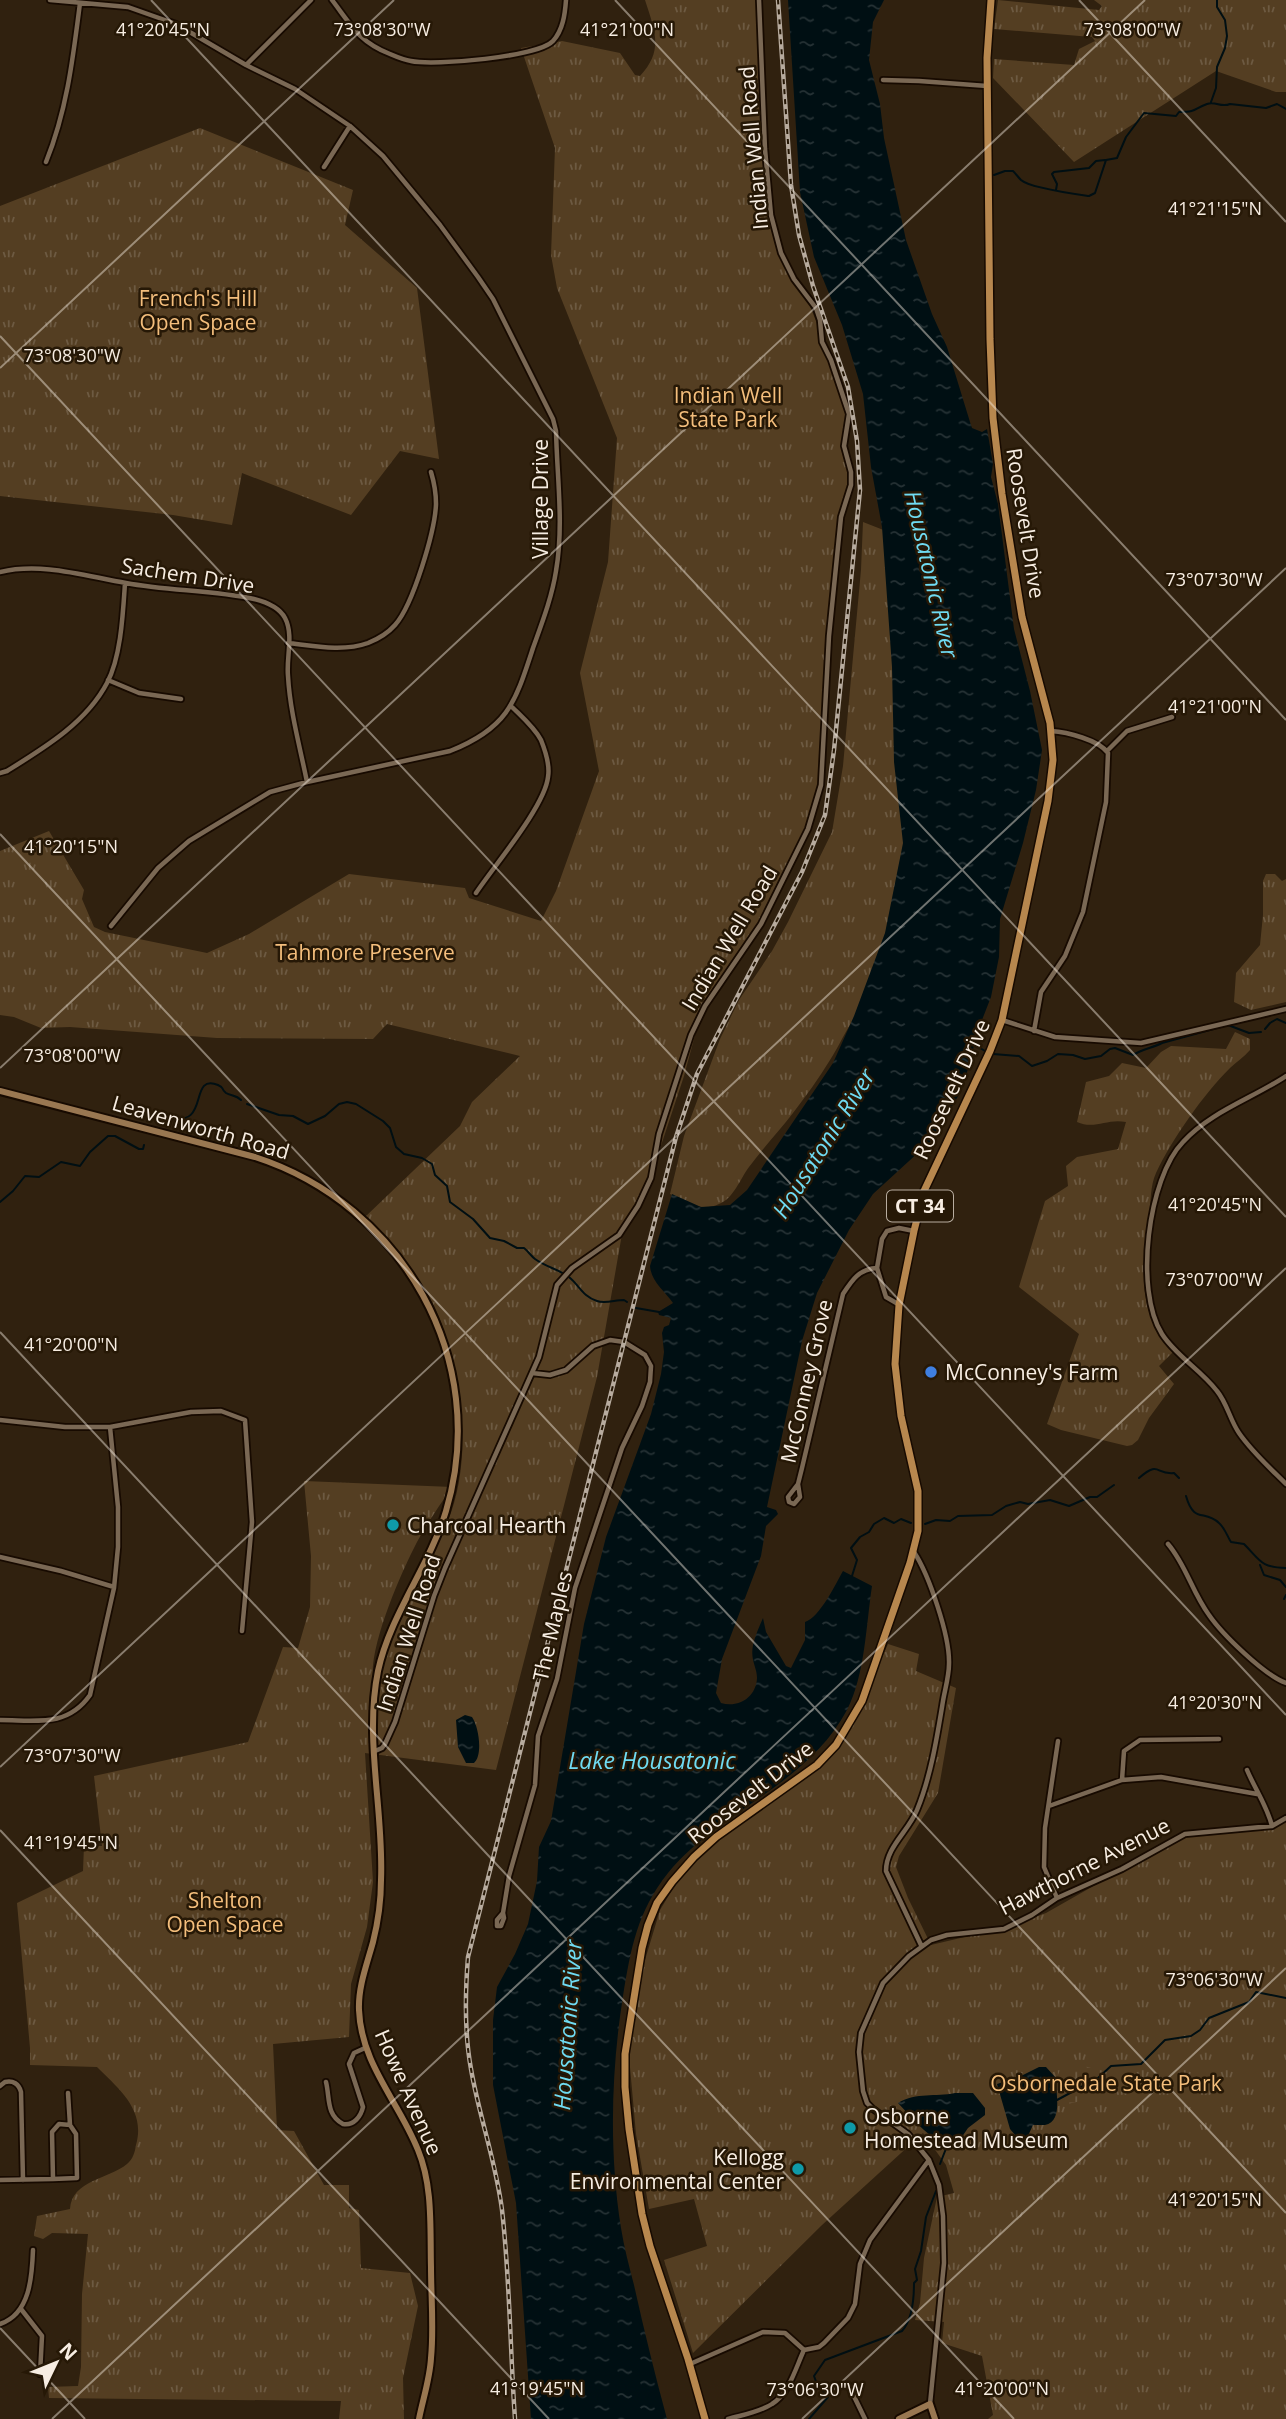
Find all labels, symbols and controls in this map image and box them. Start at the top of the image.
text: 41°20'45"N [116,17,210,41]
text: 73°08'30"W [333,17,431,41]
text: 41°21'00"N [580,17,674,41]
text: 73°08'00"W [1083,17,1181,41]
street label: Indian Well Road [732,65,774,231]
text: 41°21'15"N [1168,196,1262,220]
park label: French's Hill Open Space [139,284,257,336]
text: 73°08'30"W [23,343,121,367]
park label: Indian Well State Park [674,381,782,433]
street label: Village Drive [526,439,554,559]
street label: Roosevelt Drive [1000,446,1052,600]
water label: Housatonic River [897,487,967,662]
street label: Sachem Drive [120,551,256,599]
text: 73°07'30"W [1165,567,1263,591]
text: 41°21'00"N [1168,694,1262,718]
text: 41°20'15"N [24,834,118,858]
street label: Indian Well Road [675,860,783,1016]
park label: Tahmore Preserve [275,938,455,966]
street label: Roosevelt Drive [906,1014,996,1164]
text: 73°08'00"W [23,1043,121,1067]
water label: Housatonic River [764,1061,882,1224]
street label: Leavenworth Road [109,1088,293,1166]
road number: CT 34 [887,1190,953,1222]
text: 41°20'45"N [1168,1192,1262,1216]
text: 73°07'00"W [1165,1267,1263,1291]
street label: McConney Grove [774,1296,838,1466]
text: 41°20'00"N [24,1332,118,1356]
place label: McConney's Farm [945,1358,1118,1386]
marker: McConney's Farm [923,1364,939,1380]
place label: Charcoal Hearth [407,1511,566,1539]
marker: Charcoal Hearth [385,1517,401,1533]
street label: Indian Well Road [369,1551,447,1715]
street label: The Maples [526,1568,578,1684]
text: 41°20'30"N [1168,1690,1262,1714]
street label: Roosevelt Drive [682,1734,818,1850]
text: 73°07'30"W [23,1743,121,1767]
water label: Lake Housatonic [568,1744,736,1776]
street label: Hawthorne Avenue [994,1811,1174,1921]
text: 41°19'45"N [24,1830,118,1854]
park label: Shelton Open Space [166,1886,284,1938]
water label: Housatonic River [545,1938,589,2111]
text: 73°06'30"W [1165,1967,1263,1991]
street label: Howe Avenue [369,2025,449,2159]
park label: Osbornedale State Park [990,2069,1222,2097]
place label: Osborne Homestead Museum [864,2102,1069,2154]
marker: Osborne Homestead Museum [842,2120,858,2136]
place label: Kellogg Environmental Center [570,2143,784,2195]
marker: Kellogg Environmental Center [790,2161,806,2177]
text: 41°20'15"N [1168,2187,1262,2211]
north arrow [21,2328,91,2398]
text: N [54,2337,83,2366]
text: 41°19'45"N [490,2376,584,2400]
text: 41°20'00"N [955,2376,1049,2400]
text: 73°06'30"W [766,2377,864,2401]

